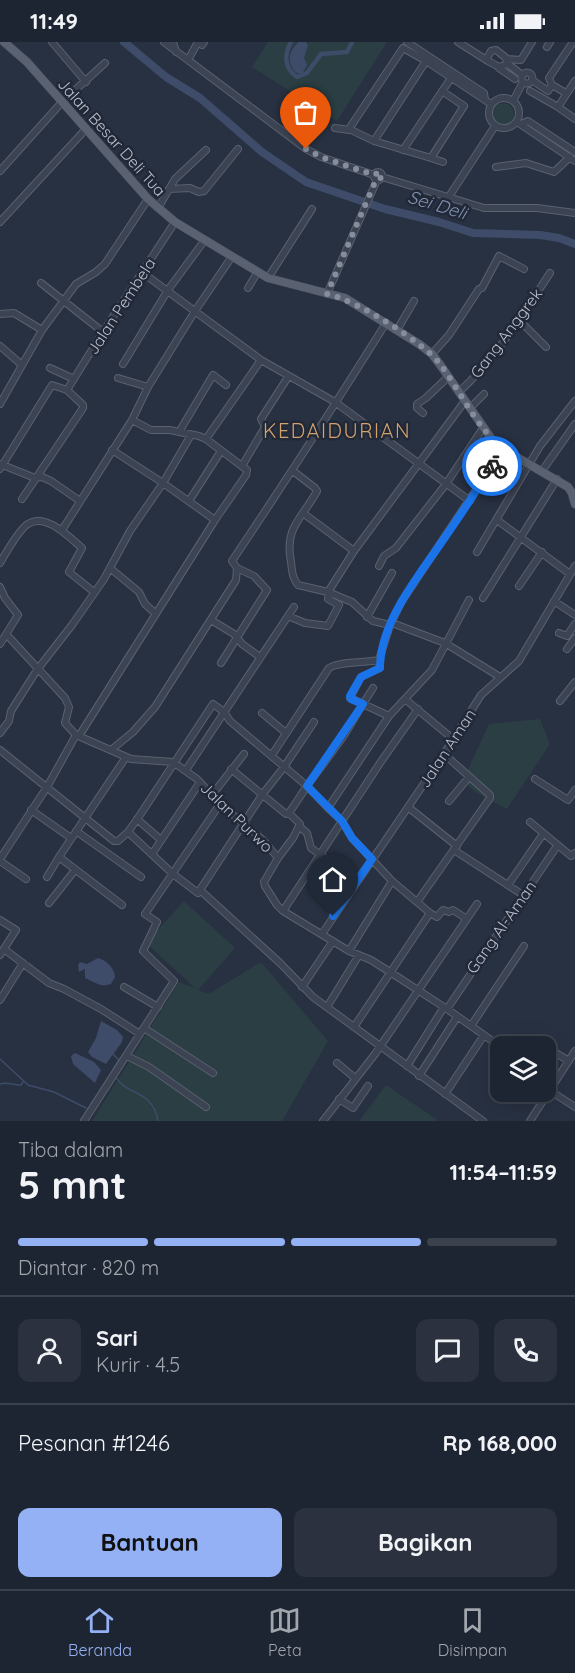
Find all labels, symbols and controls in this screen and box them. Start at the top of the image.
text: 11:49 [30,7,78,35]
street label: Jalan Besar Deli Tua [54,74,170,200]
pin [280,87,331,149]
icon: bag [289,96,322,129]
water label: Sei Deli [405,185,471,225]
street label: Jalan Pembela [82,254,160,358]
street label: Gang Anggrek [466,284,546,382]
district label: KEDAIDURIAN [263,418,411,443]
courier [462,436,522,496]
icon: bike [476,450,509,483]
street label: Jalan Aman [414,705,480,791]
street label: Jalan Purwo [197,777,277,857]
pin [307,854,358,916]
icon: home [316,863,349,896]
street label: Gang Al-Aman [462,877,540,977]
map controls [490,1036,556,1102]
button: layers [490,1036,556,1102]
text: Tiba dalam [18,1137,123,1162]
text: 11:54–11:59 [450,1158,557,1186]
text: 5 mnt [18,1160,127,1209]
text: Diantar · 820 m [18,1255,159,1280]
button: person [18,1319,81,1382]
button: chat [416,1319,479,1382]
button: phone [494,1319,557,1382]
text: Sari [96,1324,138,1352]
text: Kurir · 4.5 [96,1352,180,1377]
text: Pesanan #1246 [18,1429,170,1457]
text: Rp 168,000 [443,1429,557,1457]
button: Bantuan [18,1508,282,1577]
button: Bagikan [294,1508,557,1577]
tab: Beranda [68,1604,132,1660]
tab: Peta [268,1604,302,1660]
tab: Disimpan [438,1604,507,1660]

